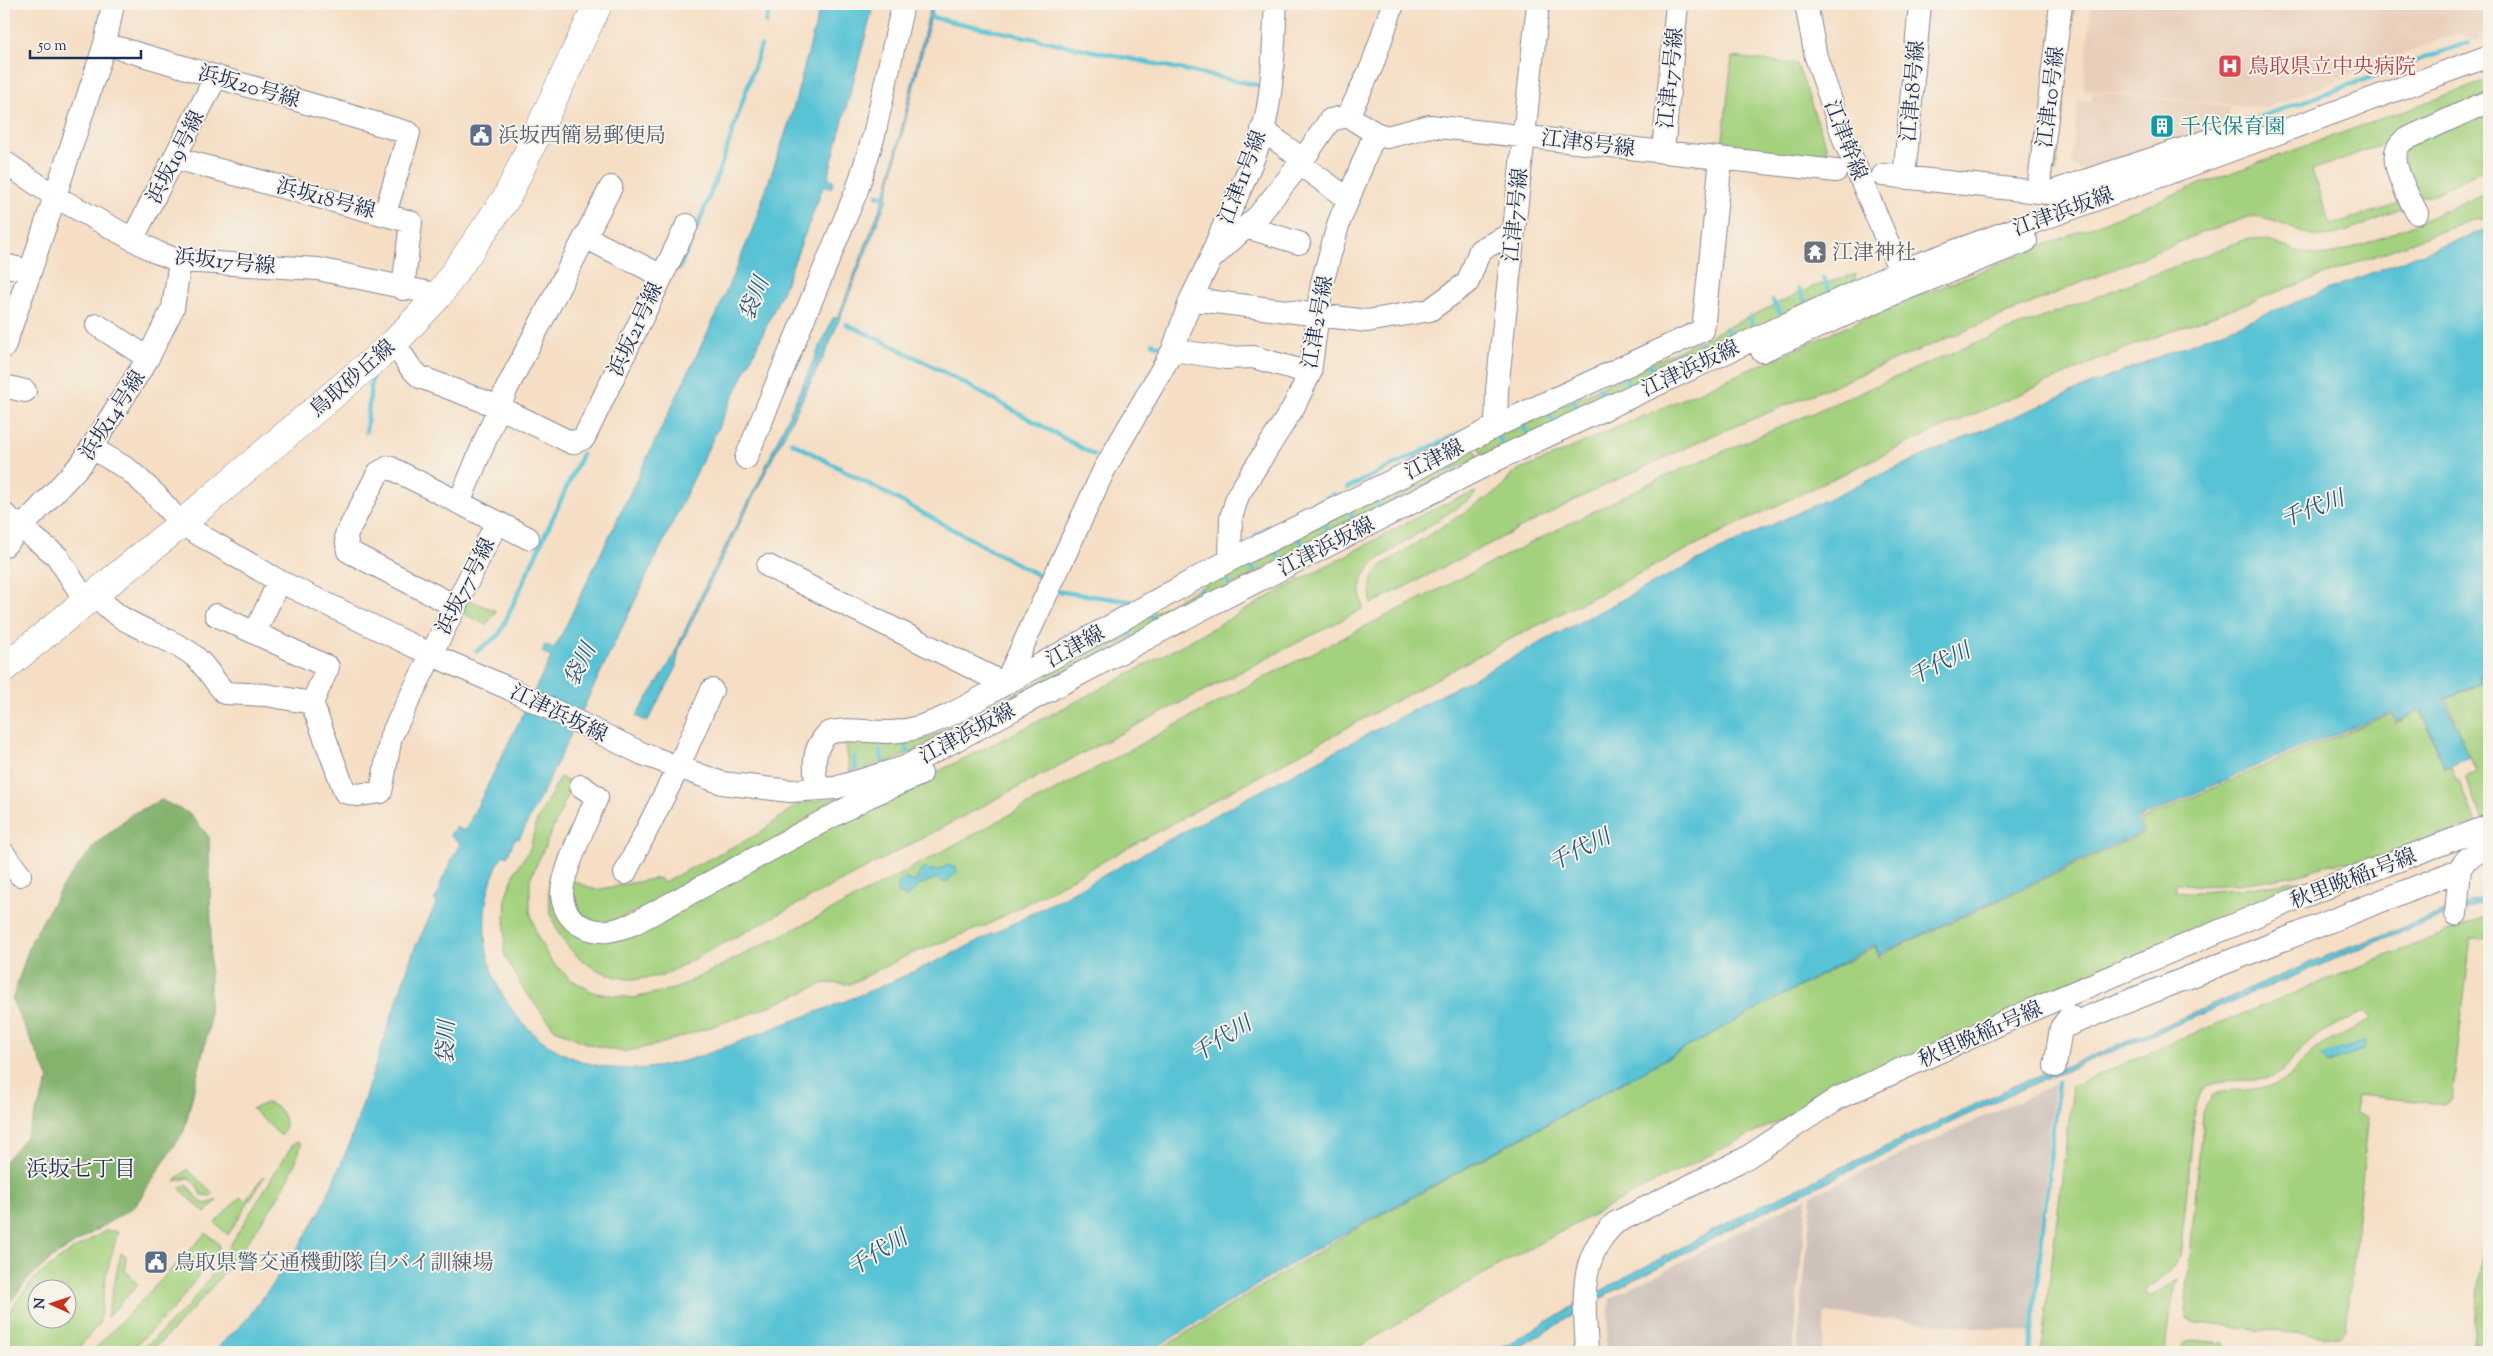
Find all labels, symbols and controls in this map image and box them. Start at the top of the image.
street label: 江津17号線 [1652,26,1692,130]
scale bar [30,28,141,60]
text: 50 m [37,36,67,57]
street label: 江津18号線 [1895,39,1933,143]
street label: 江津10号線 [2031,45,2073,150]
hospital icon: 鳥取県立中央病院 [2217,53,2243,79]
place label: 鳥取県立中央病院 [2248,53,2416,83]
street label: 浜坂20号線 [194,59,303,117]
street label: 江津幹線 [1815,96,1873,185]
street label: 浜坂19号線 [140,106,213,210]
building icon: 千代保育園 [2149,113,2175,139]
place label: 千代保育園 [2180,113,2285,143]
public building icon: 浜坂西簡易郵便局 [468,122,494,148]
place label: 浜坂西簡易郵便局 [498,122,666,152]
street label: 江津8号線 [1539,124,1636,166]
street label: 江津11号線 [1212,126,1275,229]
street label: 江津7号線 [1497,167,1537,264]
street label: 浜坂18号線 [273,172,378,228]
street label: 江津浜坂線 [2009,181,2118,245]
temple icon: 江津神社 [1802,239,1828,265]
place label: 江津神社 [1832,239,1916,269]
street label: 浜坂17号線 [173,243,277,283]
water label: 袋川 [733,271,780,326]
street label: 江津2号線 [1296,274,1342,371]
street label: 浜坂21号線 [602,278,672,382]
street label: 鳥取砂丘線 [304,334,403,425]
street label: 江津浜坂線 [1637,334,1745,406]
street label: 浜坂14号線 [73,365,154,467]
street label: 江津線 [1400,433,1470,488]
water label: 千代川 [2277,483,2351,538]
street label: 江津浜坂線 [1273,511,1380,585]
street label: 浜坂77号線 [430,533,504,641]
street label: 江津線 [1041,619,1111,676]
water label: 千代川 [1904,636,1979,695]
water label: 袋川 [558,637,607,692]
street label: 江津浜坂線 [504,678,612,751]
street label: 江津浜坂線 [915,697,1021,773]
water label: 千代川 [1544,822,1619,881]
street label: 秋里晩稲1号線 [2286,842,2421,918]
street label: 秋里晩稲1号線 [1914,995,2048,1077]
water label: 千代川 [1186,1008,1261,1072]
water label: 袋川 [431,1018,465,1065]
district label: 浜坂七丁目 [26,1155,136,1187]
water label: 千代川 [842,1222,917,1286]
public building icon: 鳥取県警交通機動隊 白バイ訓練場 [143,1249,169,1275]
place label: 鳥取県警交通機動隊 白バイ訓練場 [174,1249,493,1279]
north arrow [28,1278,78,1328]
text: N [31,1297,51,1310]

